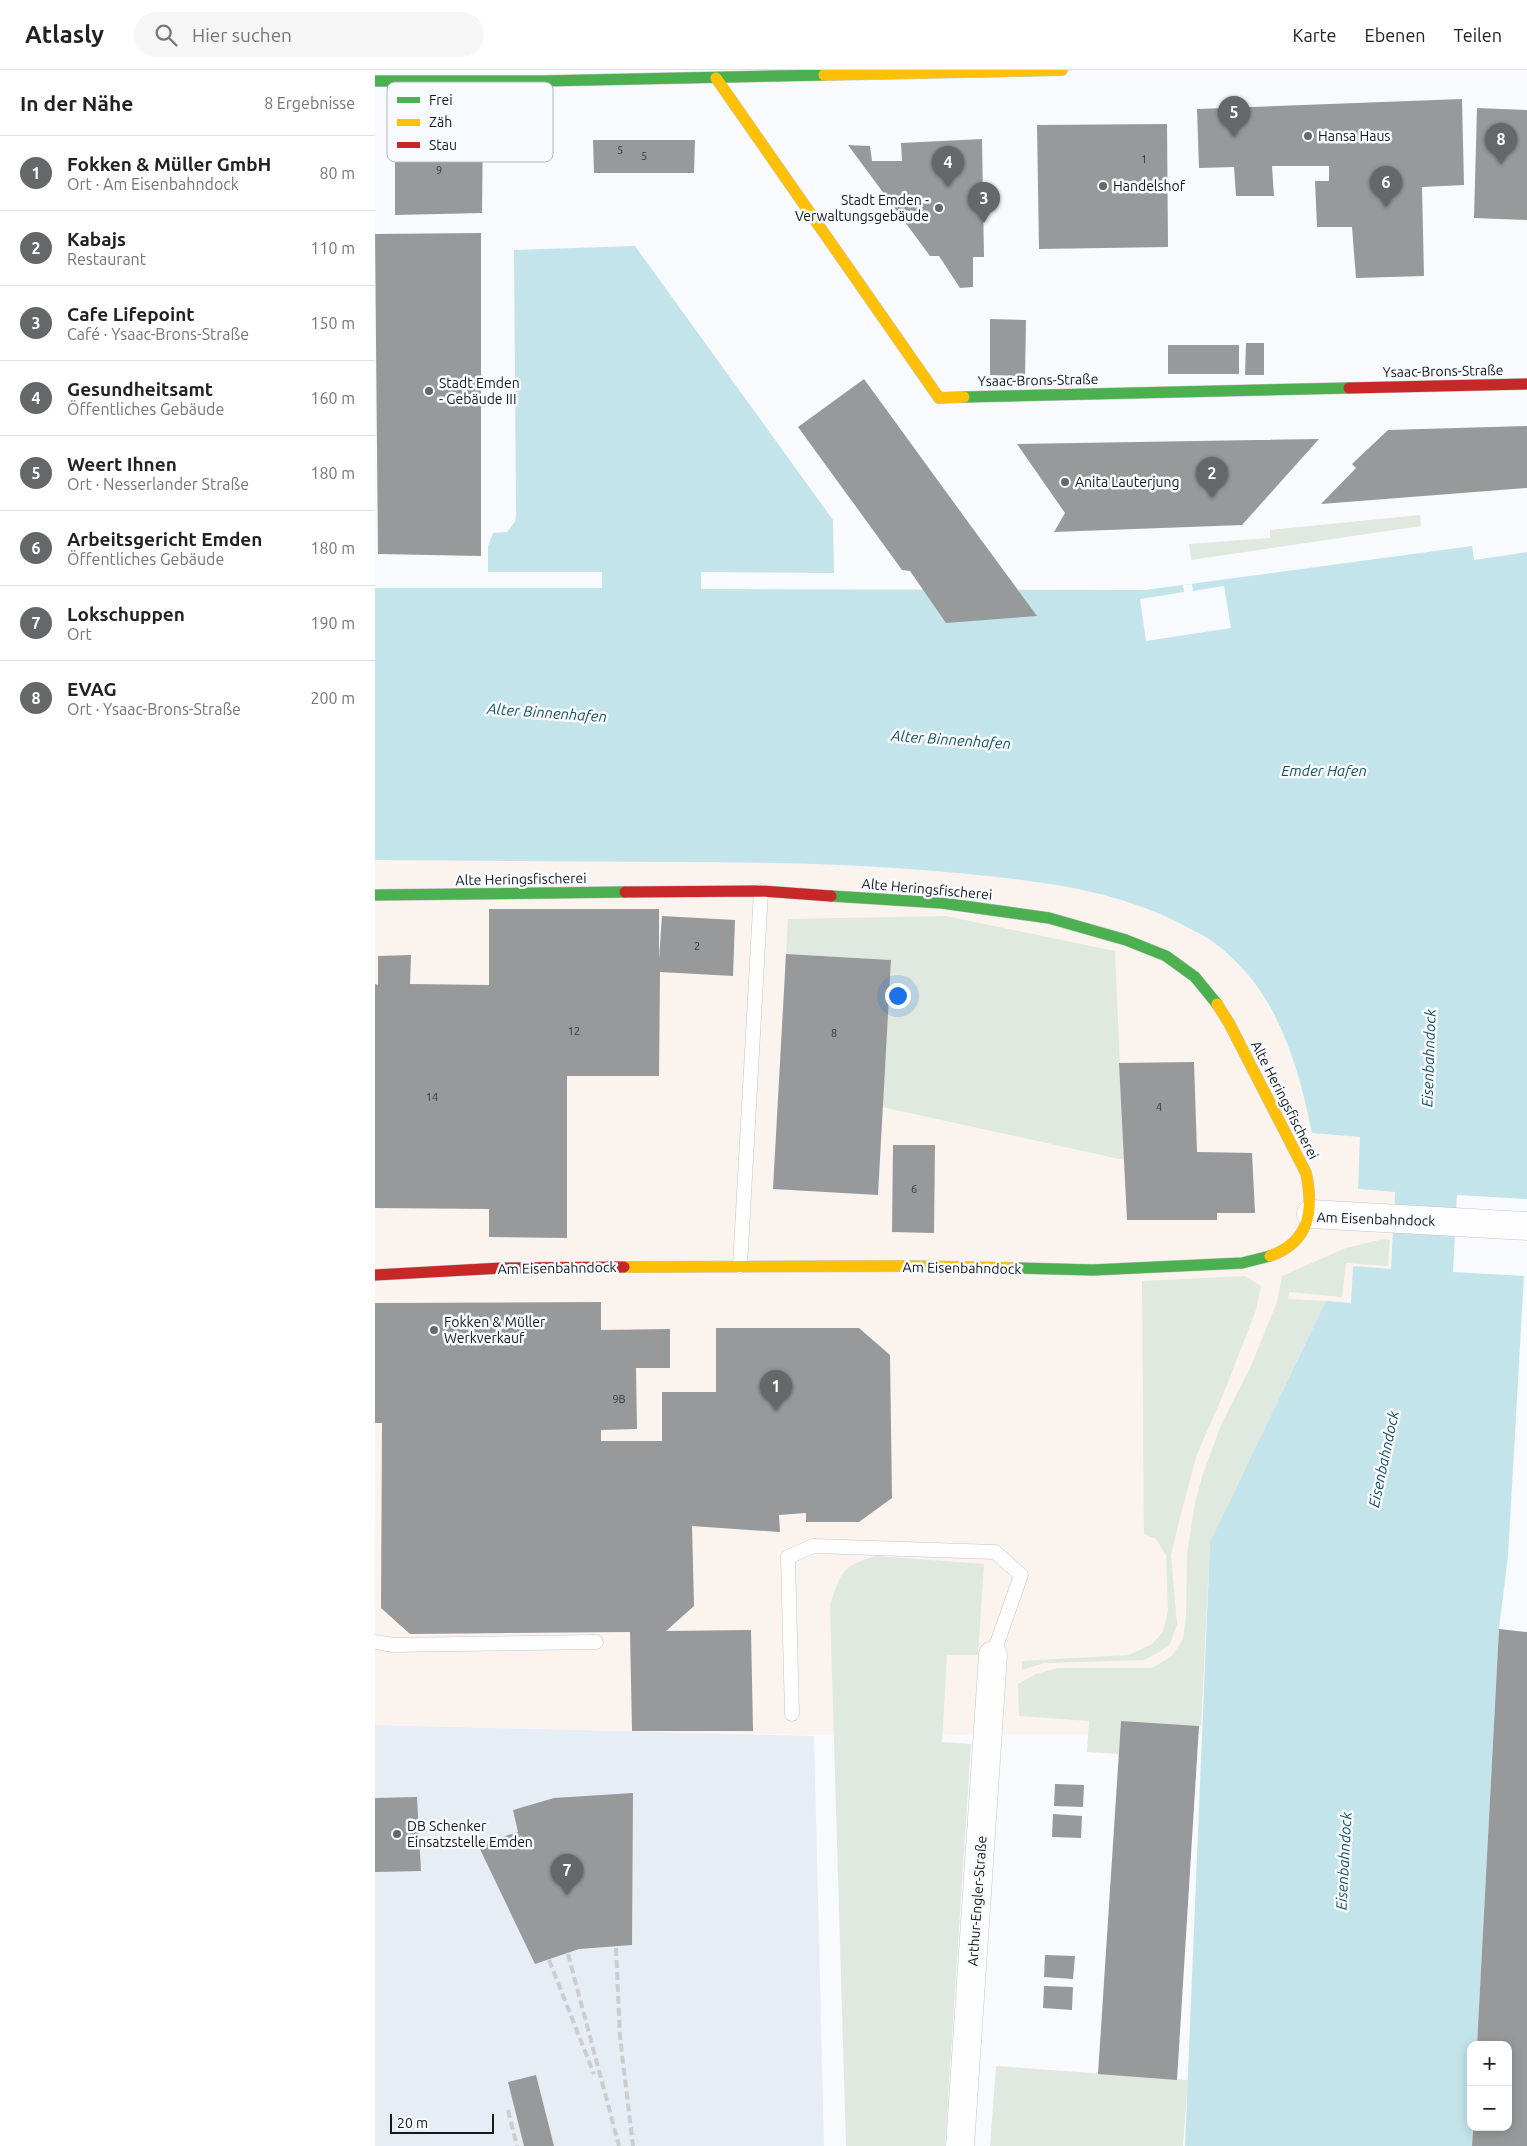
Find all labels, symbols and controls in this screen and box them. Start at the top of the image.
search box [134,12,484,57]
text: Atlasly [25,21,104,48]
icon: search [152,21,180,49]
text: Hier suchen [192,24,292,46]
text: Karte [1293,25,1337,45]
text: Ebenen [1365,25,1426,45]
text: Teilen [1454,25,1502,45]
legend [387,82,553,162]
text: In der Nähe [20,91,133,115]
text: Frei [429,92,453,108]
text: 8 Ergebnisse [264,94,355,112]
pin: 5 [1218,96,1250,137]
text: Zäh [429,114,452,130]
pin: 8 [1485,123,1517,164]
place label: Hansa Haus [1318,128,1390,144]
marker: Hansa Haus [1302,130,1314,142]
text: Stau [429,137,457,153]
house number: 5 [617,144,623,156]
pin: 4 [932,146,964,187]
house number: 5 [641,150,647,162]
text: Fokken & Müller GmbH [67,153,271,175]
house number: 1 [1141,153,1147,165]
text: 1 [31,164,41,182]
text: 80 m [319,164,355,182]
house number: 9 [436,164,442,176]
pin: 6 [1370,166,1402,207]
text: Ort · Am Eisenbahndock [67,175,239,193]
place label: Handelshof [1113,178,1186,194]
marker: Handelshof [1097,180,1109,192]
pin: 3 [968,182,1000,223]
place label: Stadt Emden - Verwaltungsgebäude [795,192,929,224]
marker: Stadt Emden - Verwaltungsgebäude [933,202,945,214]
text: Kabajs [67,228,126,250]
text: 2 [31,239,41,257]
text: 110 m [310,239,355,257]
text: Restaurant [67,250,146,268]
text: Cafe Lifepoint [67,303,195,325]
text: 3 [31,314,41,332]
text: 150 m [310,314,355,332]
text: Café · Ysaac-Brons-Straße [67,325,249,343]
street label: Ysaac-Brons-Straße [1383,362,1503,380]
street label: Ysaac-Brons-Straße [978,371,1098,389]
place label: Stadt Emden - Gebäude III [439,375,520,407]
text: Gesundheitsamt [67,378,213,400]
marker: Stadt Emden - Gebäude III [423,385,435,397]
text: 4 [31,389,41,407]
text: 160 m [310,389,355,407]
text: Öffentliches Gebäude [67,400,224,418]
text: Weert Ihnen [67,453,177,475]
pin: 2 [1196,457,1228,498]
text: 5 [31,464,41,482]
text: 180 m [310,464,355,482]
place label: Anita Lauterjung [1075,474,1180,490]
text: Ort · Nesserlander Straße [67,475,249,493]
marker: Anita Lauterjung [1059,476,1071,488]
text: Arbeitsgericht Emden [67,528,262,550]
text: 6 [31,539,41,557]
text: 180 m [310,539,355,557]
text: Öffentliches Gebäude [67,550,224,568]
text: Lokschuppen [67,603,185,625]
text: 7 [31,614,41,632]
text: 190 m [310,614,355,632]
text: Ort [67,625,92,643]
text: EVAG [67,678,117,700]
text: 8 [31,689,41,707]
text: 200 m [310,689,355,707]
text: Ort · Ysaac-Brons-Straße [67,700,241,718]
water label: Alter Binnenhafen [486,700,607,725]
water label: Alter Binnenhafen [890,727,1011,752]
water label: Emder Hafen [1281,762,1367,779]
street label: Alte Heringsfischerei [455,870,587,888]
street label: Alte Heringsfischerei [861,875,993,903]
house number: 2 [694,940,700,952]
your location [885,983,911,1009]
water label: Eisenbahndock [1418,1008,1439,1107]
house number: 12 [568,1025,580,1037]
house number: 8 [831,1027,837,1039]
street label: Alte Heringsfischerei [1248,1038,1322,1162]
house number: 14 [426,1091,438,1103]
house number: 4 [1156,1101,1162,1113]
house number: 6 [911,1183,917,1195]
street label: Am Eisenbahndock [1316,1209,1436,1229]
street label: Am Eisenbahndock [497,1259,617,1277]
street label: Am Eisenbahndock [902,1259,1022,1277]
place label: Fokken & Müller Werkverkauf [444,1314,546,1346]
marker: Fokken & Müller Werkverkauf [428,1324,440,1336]
pin: 1 [760,1370,792,1411]
house number: 9B [612,1393,626,1405]
water label: Eisenbahndock [1365,1409,1402,1509]
water label: Eisenbahndock [1332,1811,1355,1911]
place label: DB Schenker Einsatzstelle Emden [407,1818,533,1850]
marker: DB Schenker Einsatzstelle Emden [391,1828,403,1840]
street label: Arthur-Engler-Straße [964,1835,990,1967]
pin: 7 [551,1854,583,1895]
map controls [1467,2041,1512,2131]
button: + [1467,2041,1512,2086]
button: − [1467,2086,1512,2131]
scale bar [390,2111,494,2134]
text: 20 m [397,2115,428,2131]

